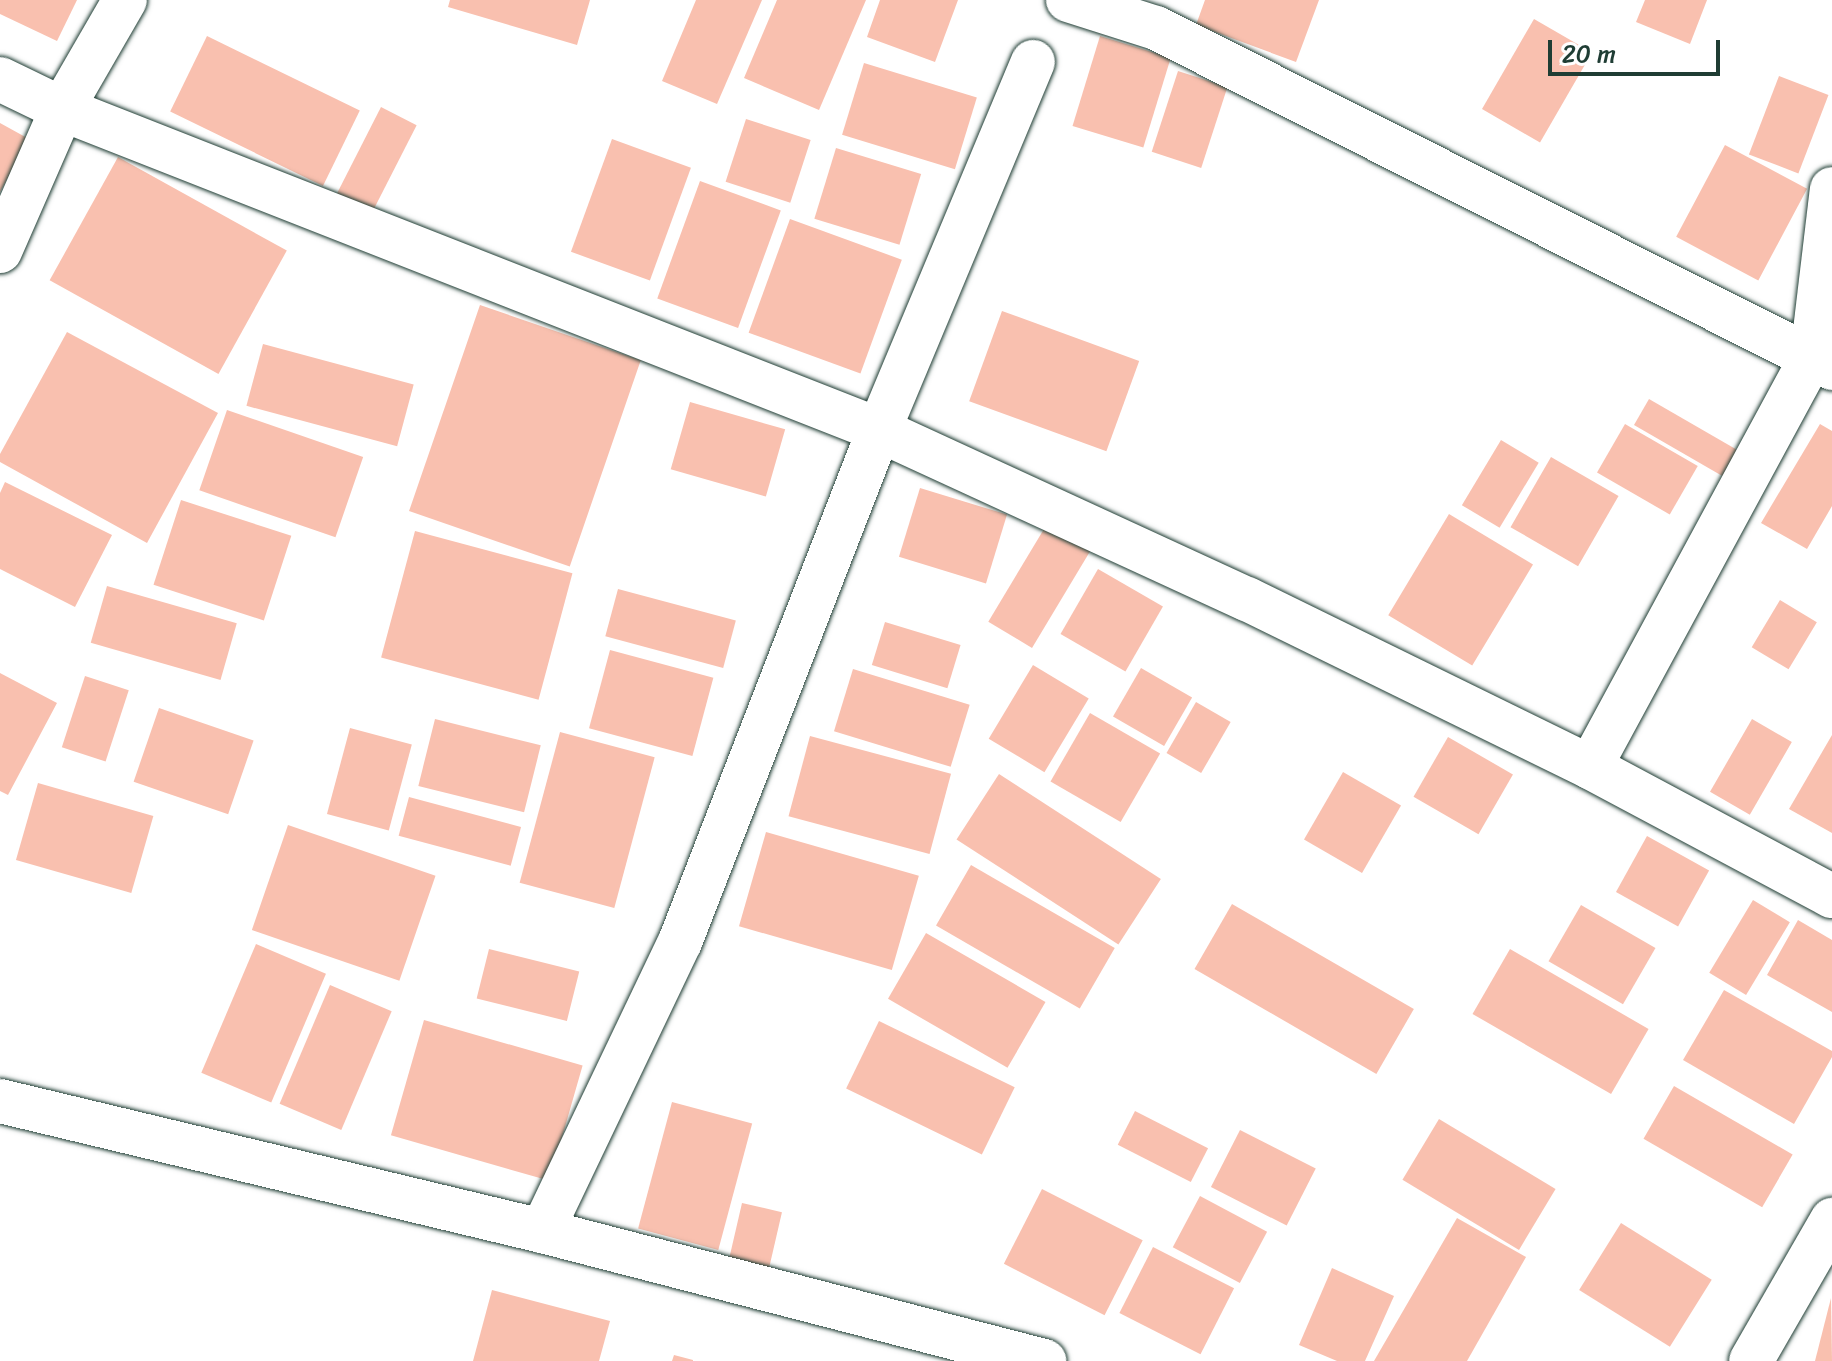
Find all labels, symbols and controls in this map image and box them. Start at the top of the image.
scale bar [1552,24,1724,74]
text: 20 m [1562,33,1616,75]

